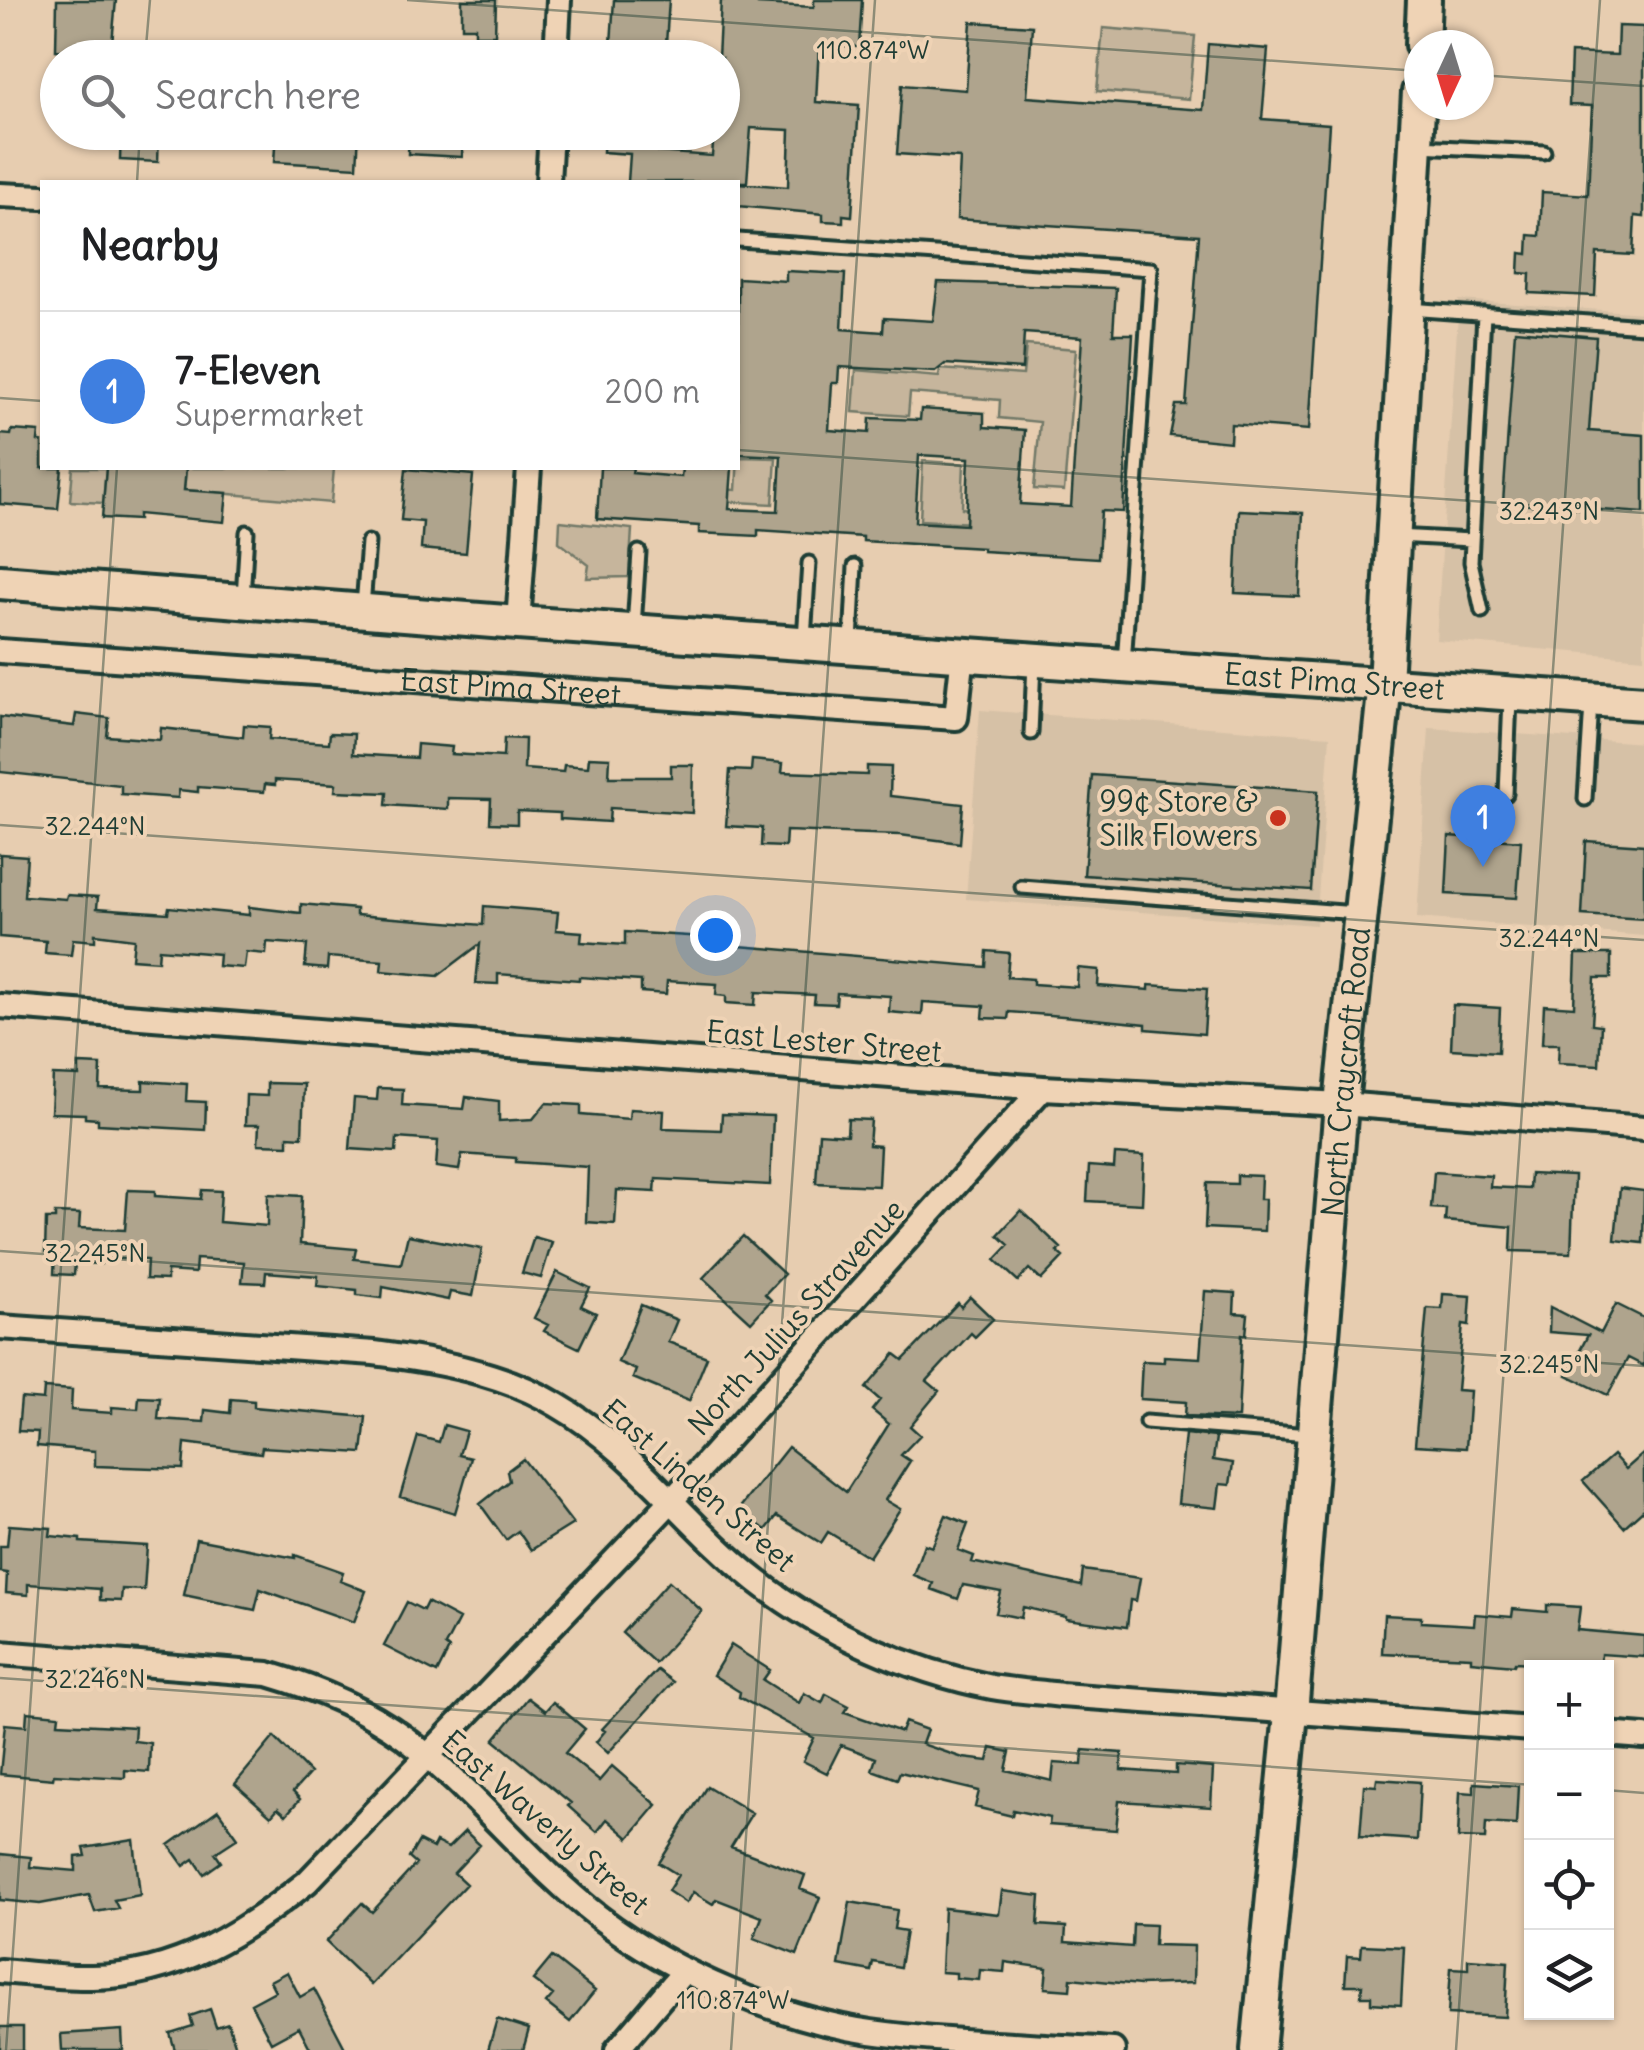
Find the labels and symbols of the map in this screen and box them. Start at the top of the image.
north arrow [1404,30,1494,120]
text: 110.874°W [816,34,930,66]
text: 32.243°N [1499,495,1599,527]
street label: East Pima Street [1223,654,1446,708]
street label: East Pima Street [399,660,622,713]
place label: 99¢ Store & Silk Flowers [1099,782,1258,854]
pin: 1 [1450,784,1516,867]
marker: 99¢ Store & Silk Flowers [1267,807,1289,829]
text: 32.244°N [45,810,145,842]
your location [690,910,741,961]
text: 32.244°N [1499,922,1599,954]
street label: North Craycroft Road [1313,925,1378,1218]
street label: East Lester Street [705,1012,943,1070]
street label: North Julius Stravenue [680,1191,912,1443]
text: 32.245°N [45,1237,145,1269]
text: 32.245°N [1499,1348,1599,1380]
street label: East Linden Street [595,1391,803,1579]
text: 32.246°N [45,1663,145,1695]
street label: East Waverly Street [434,1722,658,1922]
text: 110.874°W [676,1984,790,2016]

